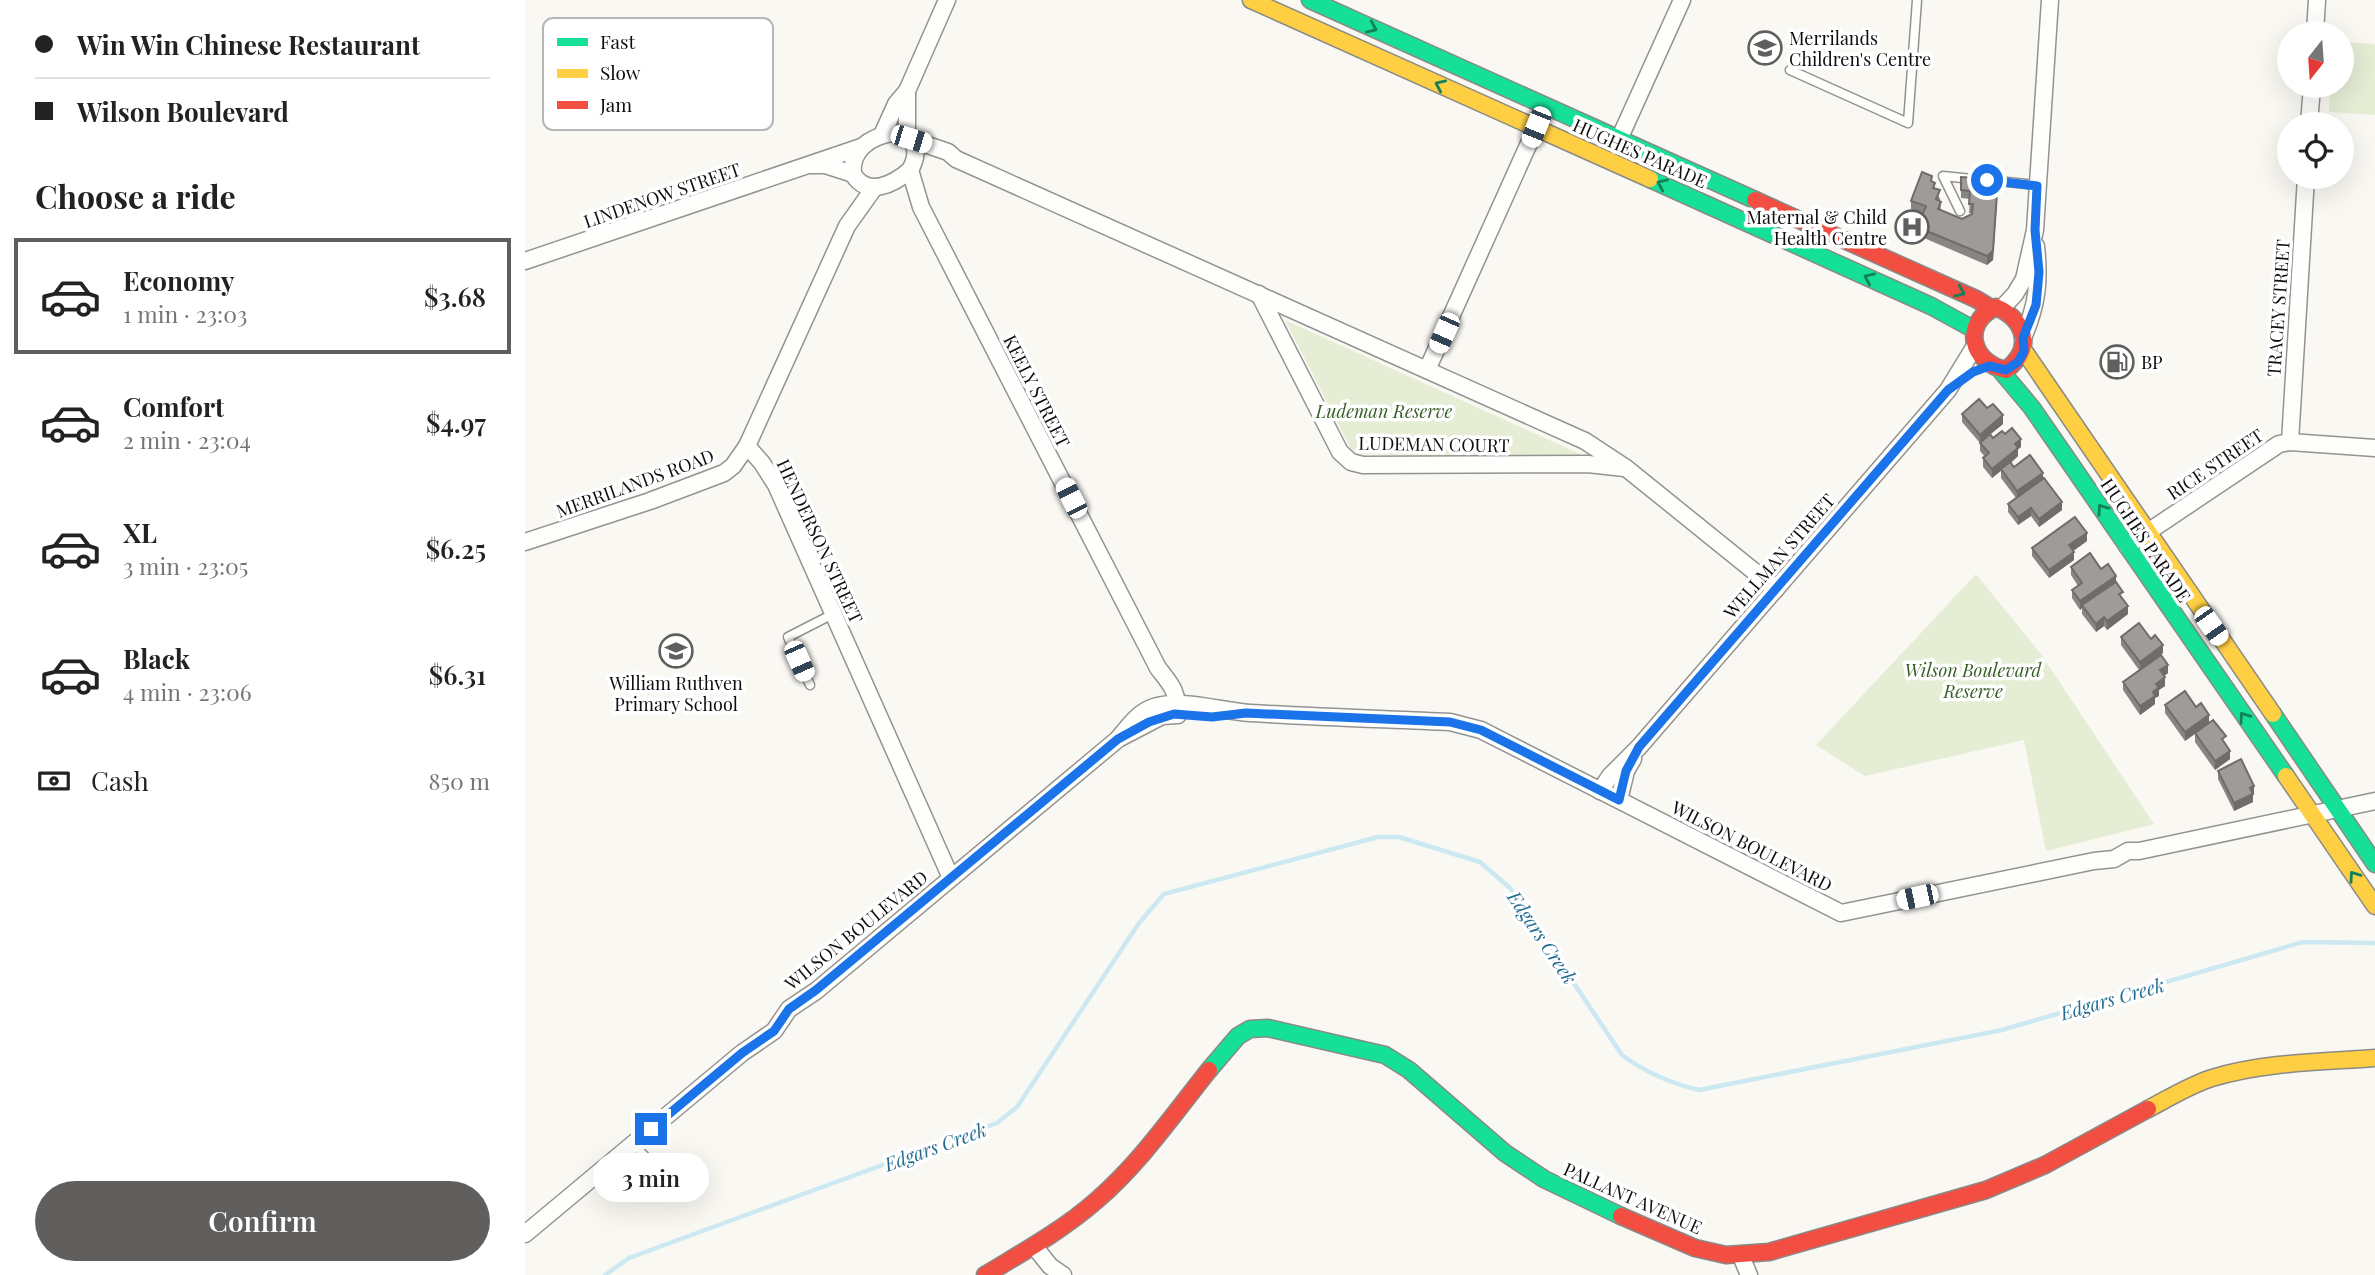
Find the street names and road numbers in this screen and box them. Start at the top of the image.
street label: HUGHES PARADE [1569,113,1711,193]
street label: LINDENOW STREET [580,157,744,233]
street label: TRACEY STREET [2261,239,2295,377]
street label: KEELY STREET [998,331,1076,451]
street label: RICE STREET [2162,423,2268,505]
street label: LUDEMAN COURT [1358,431,1510,457]
street label: MERRILANDS ROAD [553,443,717,523]
street label: HENDERSON STREET [771,455,869,627]
street label: HUGHES PARADE [2096,473,2196,607]
street label: WELLMAN STREET [1717,489,1840,624]
street label: WILSON BOULEVARD [1667,795,1836,897]
street label: WILSON BOULEVARD [779,865,932,996]
street label: PALLANT AVENUE [1560,1157,1706,1239]

